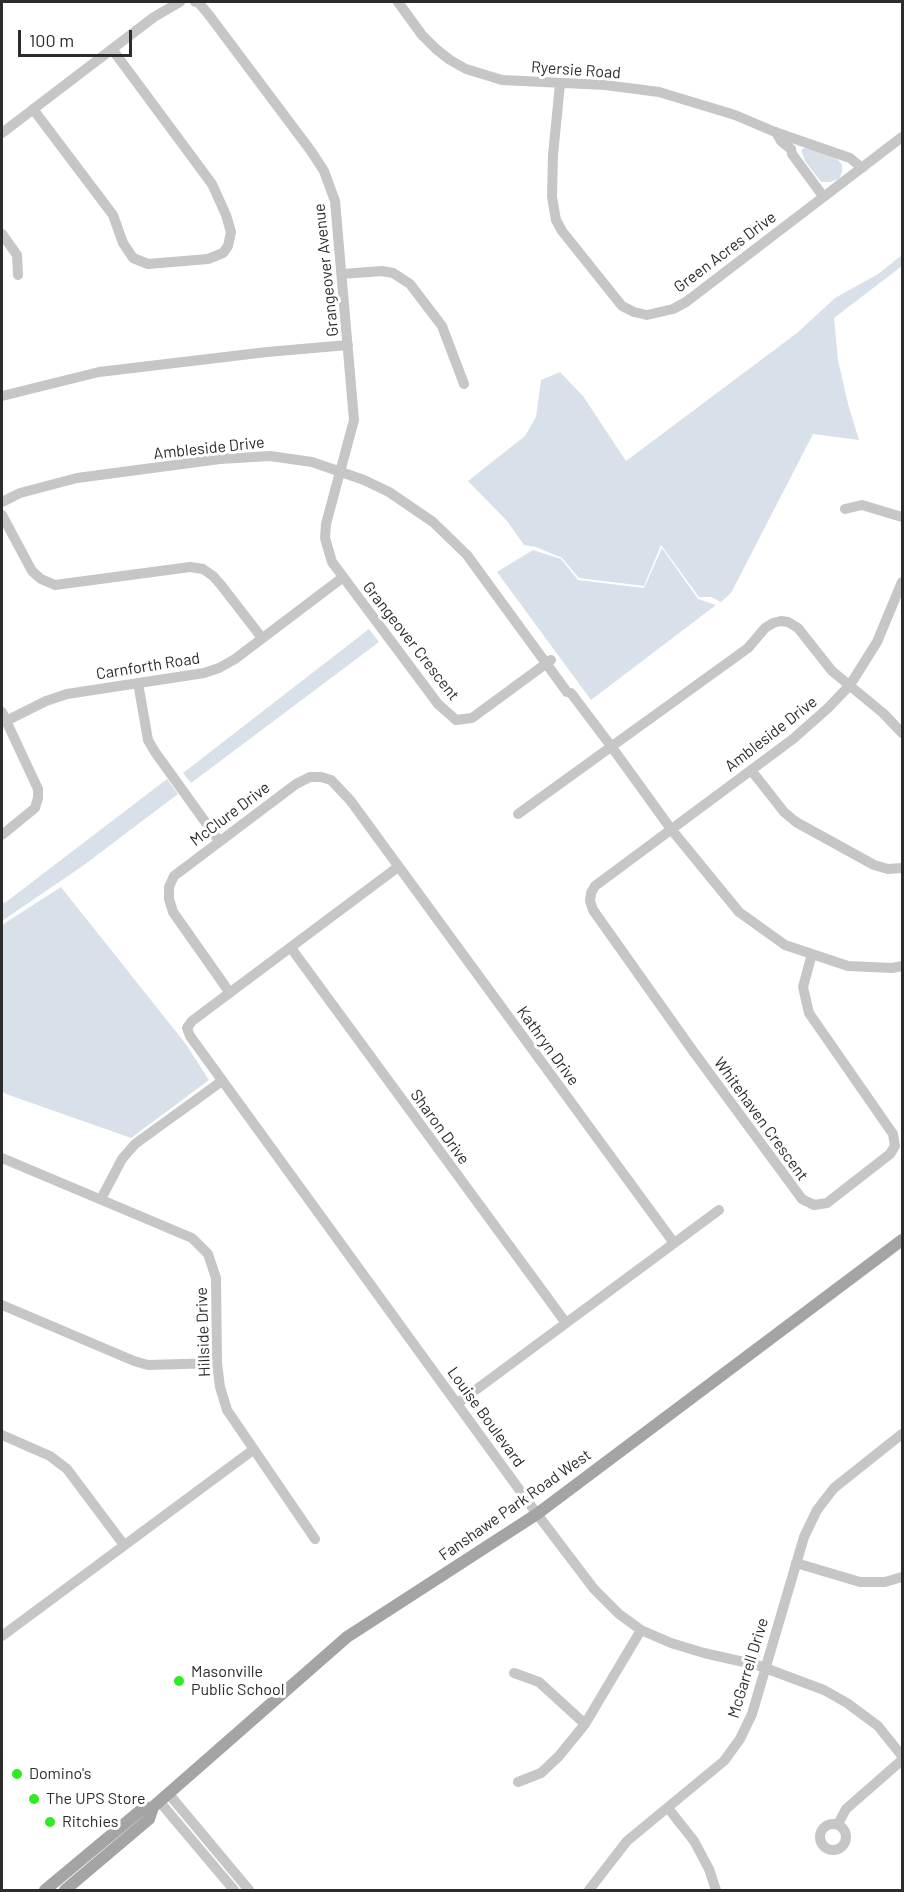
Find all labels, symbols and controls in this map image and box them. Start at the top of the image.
scale bar [21,18,135,56]
text: 100 m [29,29,74,51]
street label: Ryersie Road [530,57,622,83]
street label: Grangeover Avenue [309,203,343,337]
street label: Green Acres Drive [670,207,780,297]
street label: Ambleside Drive [152,433,266,463]
street label: Grangeover Crescent [359,578,463,704]
street label: Carnforth Road [95,648,201,684]
street label: Ambleside Drive [721,692,821,776]
street label: McClure Drive [186,778,274,850]
street label: Kathryn Drive [513,1003,583,1089]
street label: Whitehaven Crescent [710,1053,812,1185]
street label: Sharon Drive [406,1086,474,1168]
street label: Hillside Drive [192,1287,214,1377]
street label: Louise Boulevard [443,1363,529,1471]
street label: Fanshawe Park Road West [435,1445,595,1565]
street label: McGarrell Drive [724,1615,772,1721]
place label: Masonville Public School [191,1662,284,1700]
marker: Masonville Public School [172,1674,186,1688]
place label: Domino's [29,1764,91,1784]
marker: Domino's [10,1767,24,1781]
place label: The UPS Store [46,1789,146,1809]
marker: The UPS Store [27,1792,41,1806]
place label: Ritchies [62,1812,119,1832]
marker: Ritchies [43,1815,57,1829]

